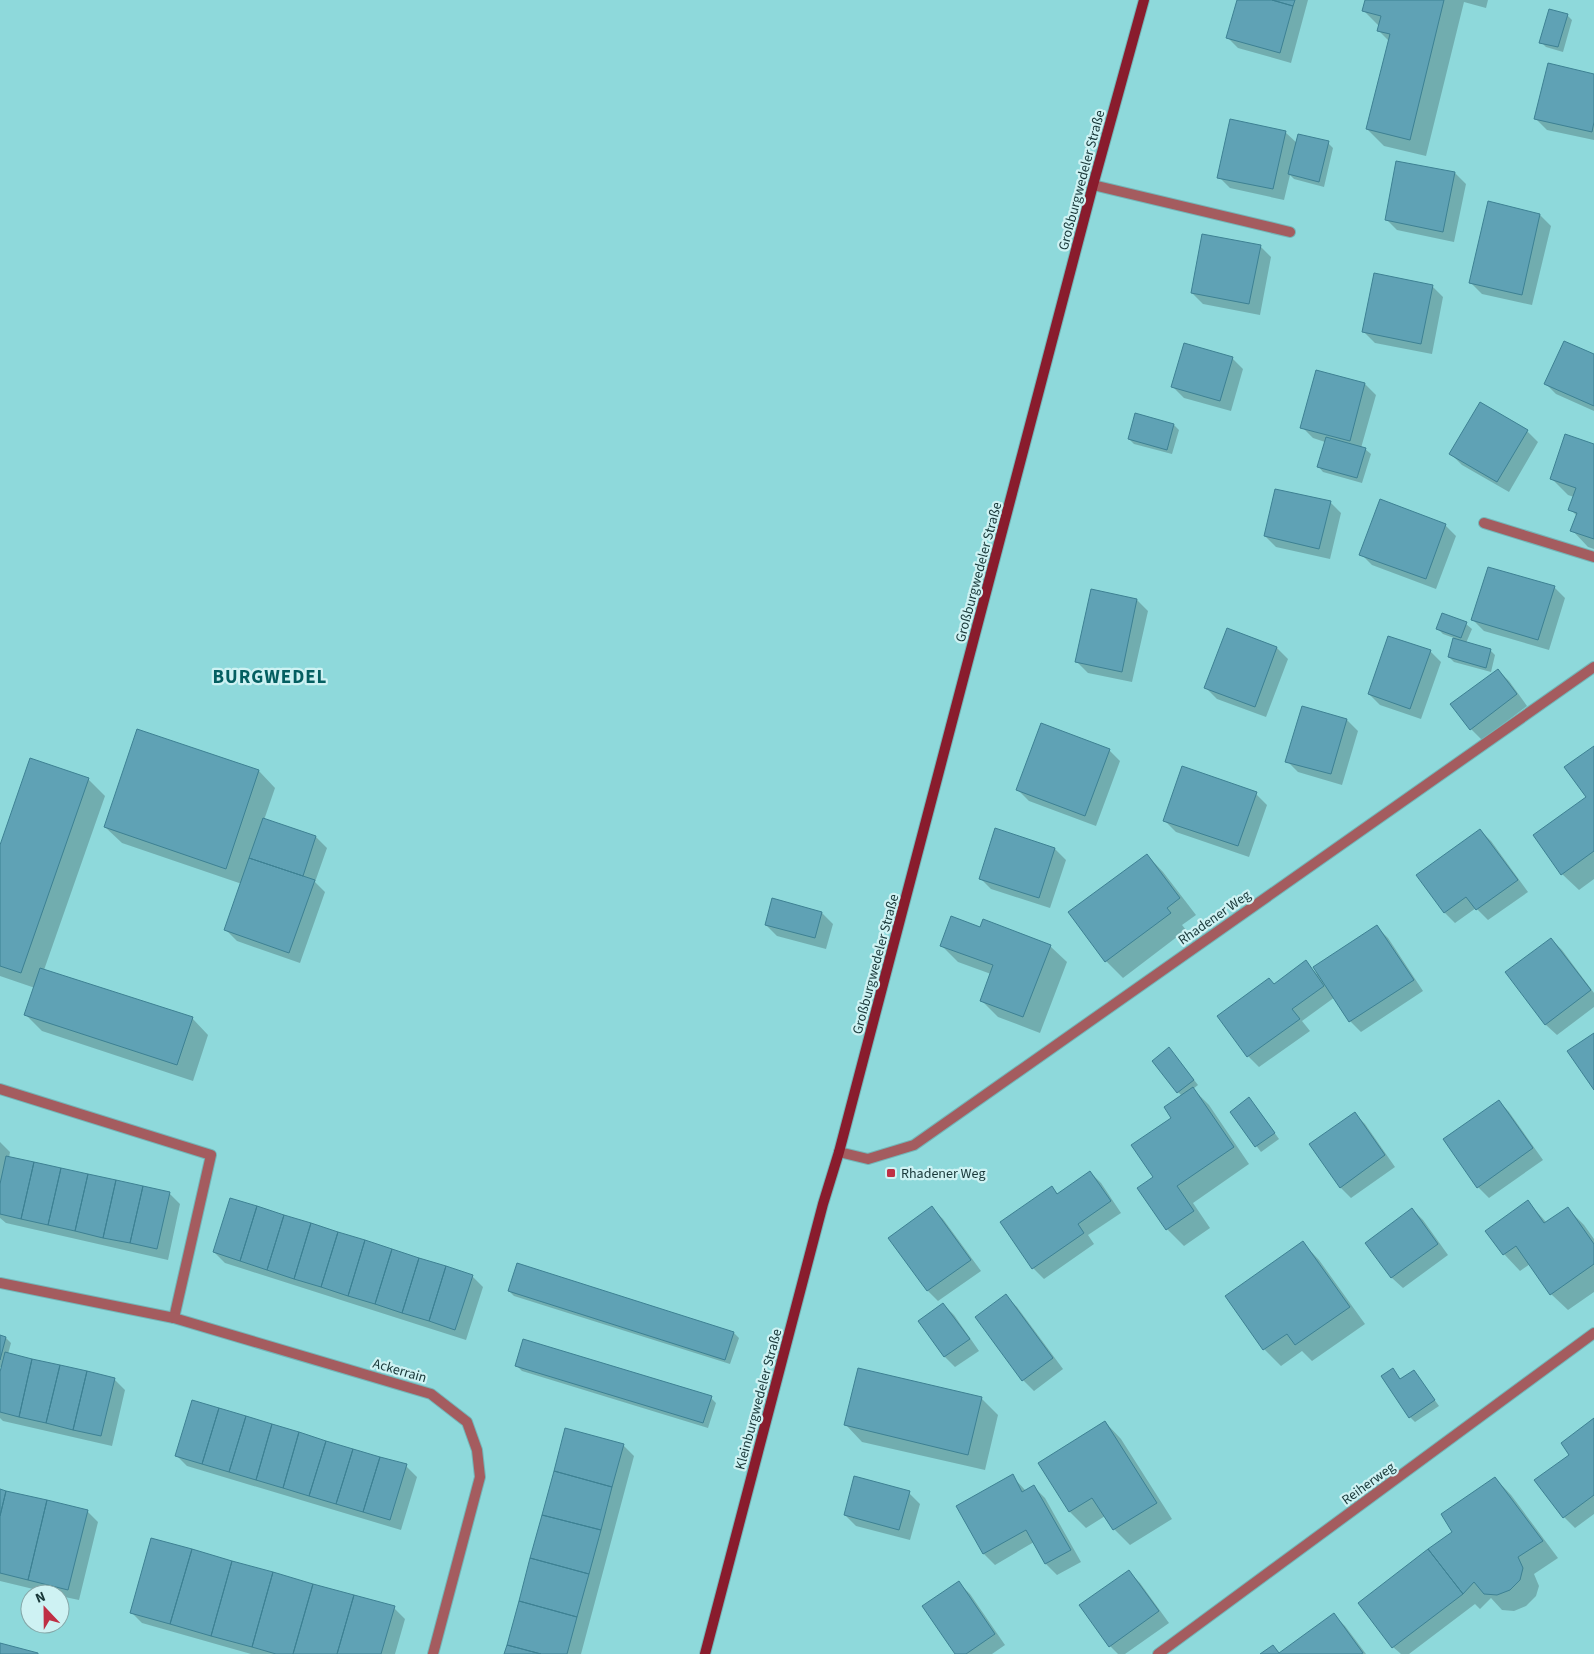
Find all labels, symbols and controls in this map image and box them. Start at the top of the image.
street label: Großburgwedeler Straße [1054,108,1110,253]
street label: Großburgwedeler Straße [951,500,1007,645]
district label: BURGWEDEL [213,664,327,691]
street label: Rhadener Weg [1174,885,1255,950]
street label: Großburgwedeler Straße [848,892,904,1037]
place label: Rhadener Weg [901,1164,985,1184]
marker: Rhadener Weg [885,1167,897,1179]
street label: Kleinburgwedeler Straße [731,1327,787,1472]
street label: Ackerrain [370,1354,429,1388]
street label: Reiherweg [1338,1458,1399,1510]
north arrow [20,1584,70,1634]
text: N [32,1587,49,1609]

